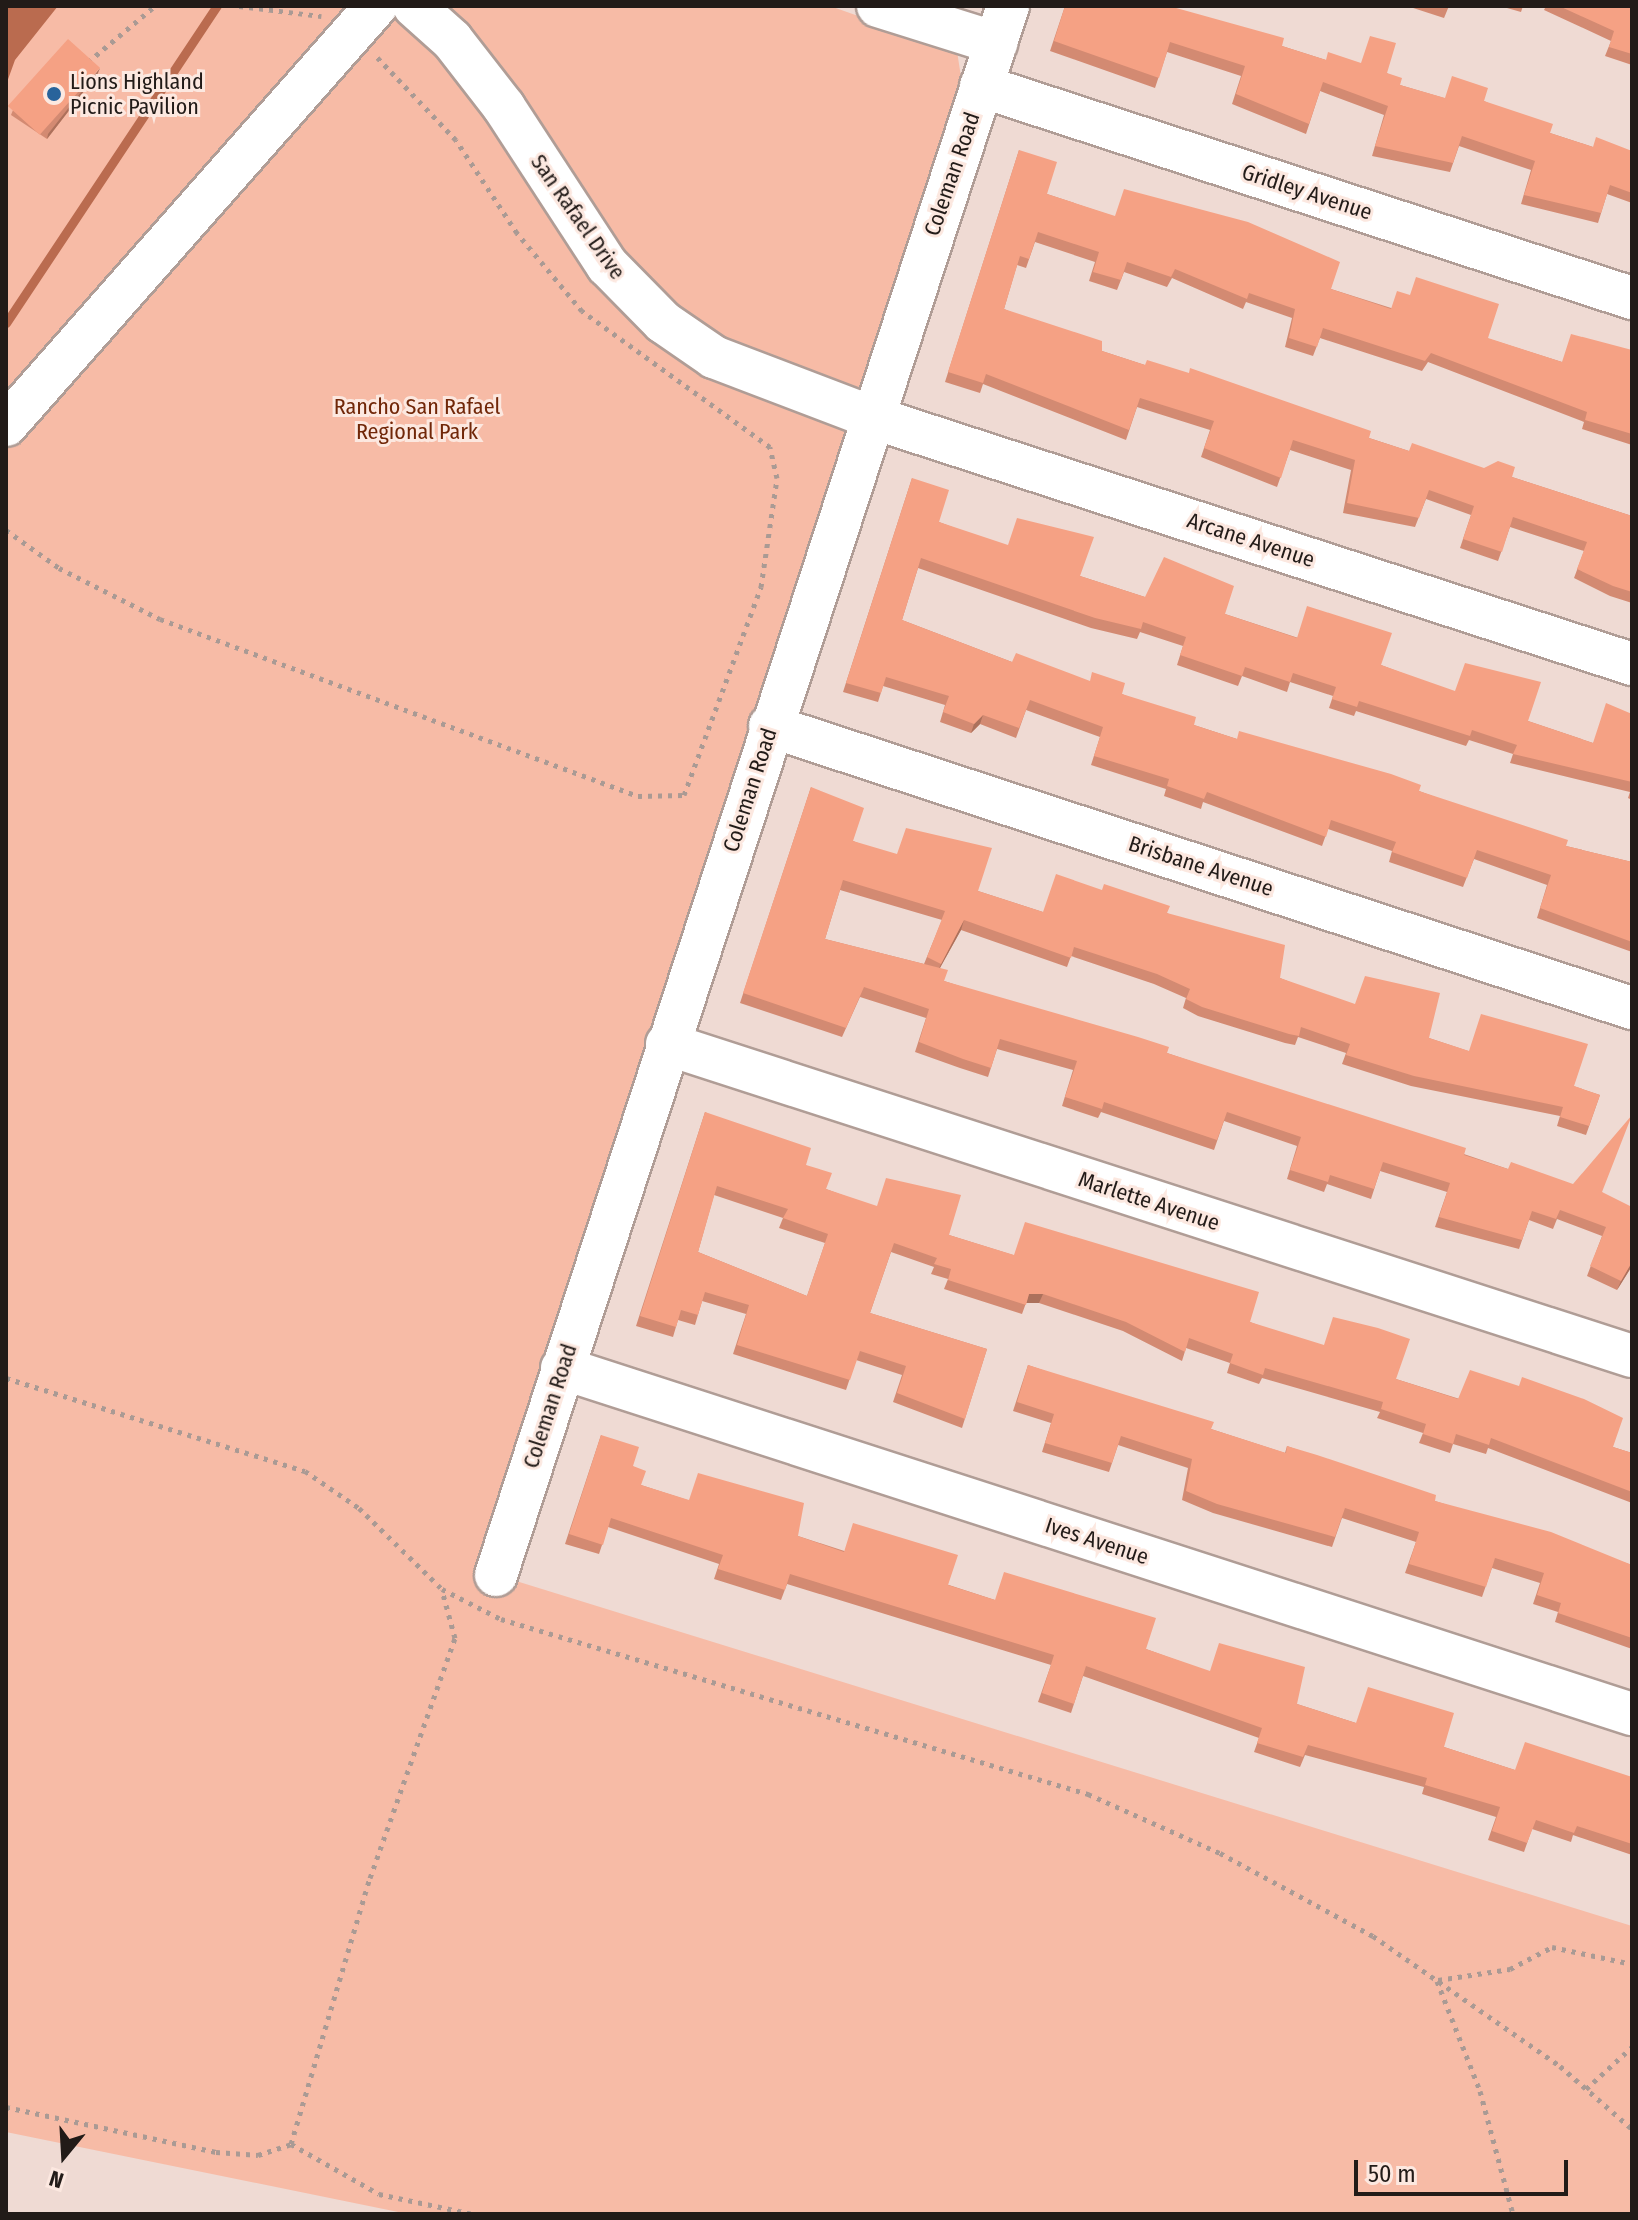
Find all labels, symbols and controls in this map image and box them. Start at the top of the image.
place label: Lions Highland Picnic Pavilion [70,68,204,120]
marker: Lions Highland Picnic Pavilion [45,85,63,103]
street label: Coleman Road [919,109,985,239]
street label: San Rafael Drive [525,149,631,285]
street label: Gridley Avenue [1239,159,1375,225]
park label: Rancho San Rafael Regional Park [334,393,500,444]
street label: Arcane Avenue [1184,507,1318,573]
street label: Coleman Road [718,725,782,855]
street label: Brisbane Avenue [1125,830,1277,902]
street label: Marlette Avenue [1075,1166,1223,1236]
street label: Coleman Road [518,1341,582,1471]
street label: Ives Avenue [1042,1512,1152,1570]
north arrow [24,2116,104,2196]
scale bar [1358,2144,1572,2194]
text: 50 m [1368,2160,1416,2188]
text: N [46,2164,67,2194]

